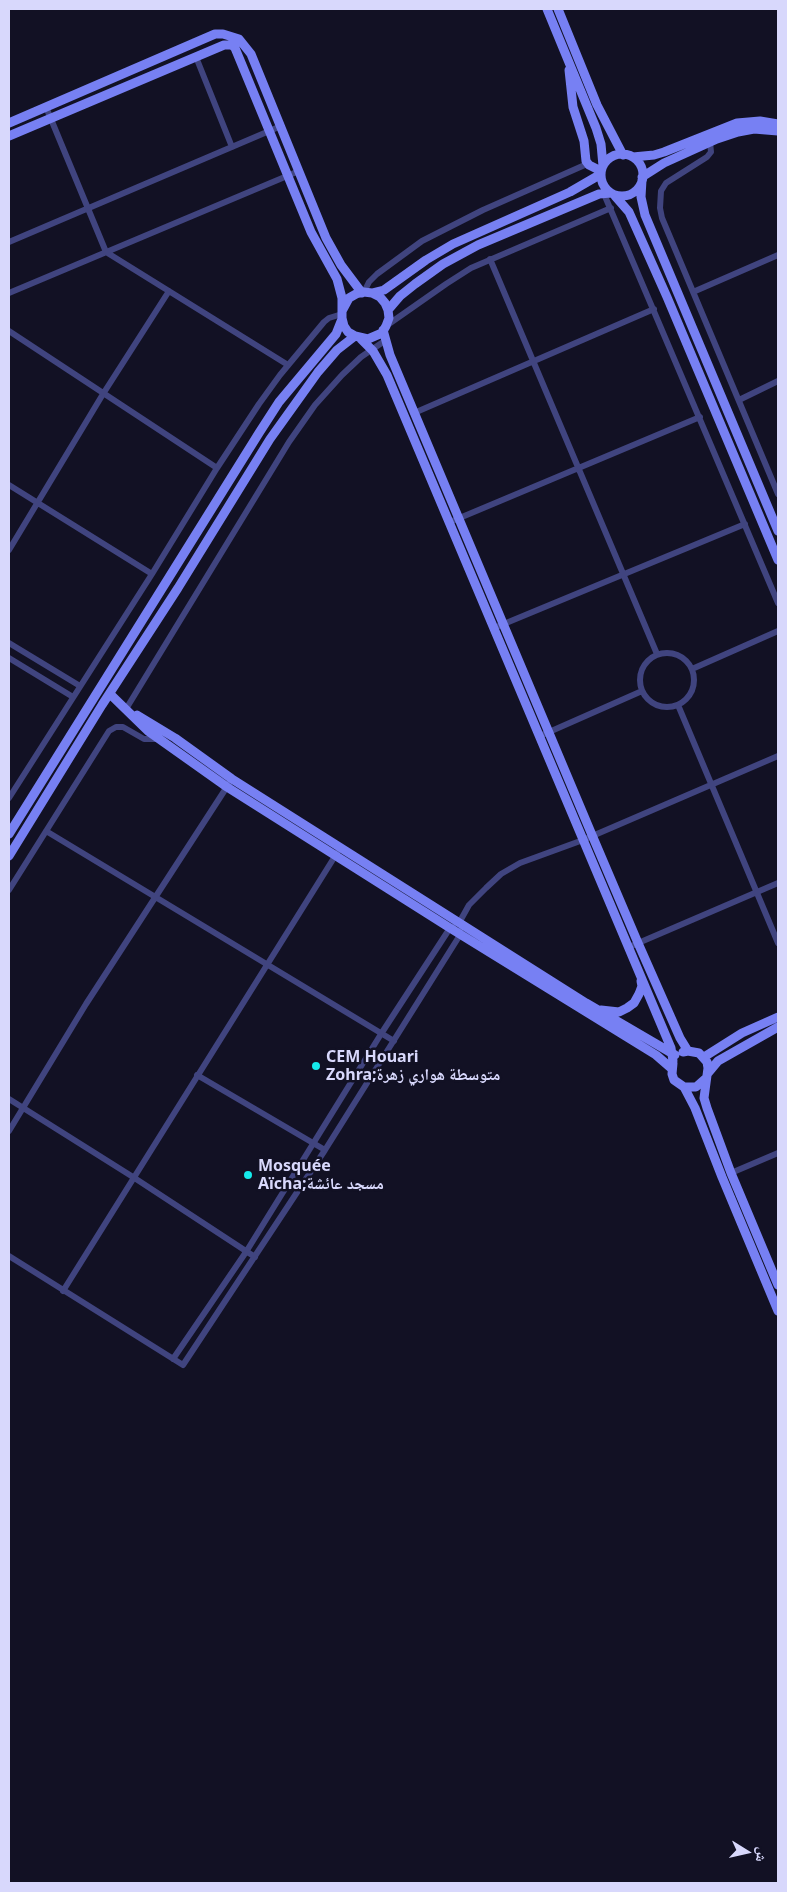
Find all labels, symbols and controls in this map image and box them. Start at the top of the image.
place label: CEM Houari Zohra;متوسطة هواري زهرة [326,1047,500,1085]
marker: CEM Houari Zohra;متوسطة هواري زهرة [310,1060,322,1072]
place label: Mosquée Aïcha;مسجد عائشة [258,1156,384,1194]
marker: Mosquée Aïcha;مسجد عائشة [242,1169,254,1181]
north arrow [722,1827,772,1877]
text: ش [752,1846,773,1864]

